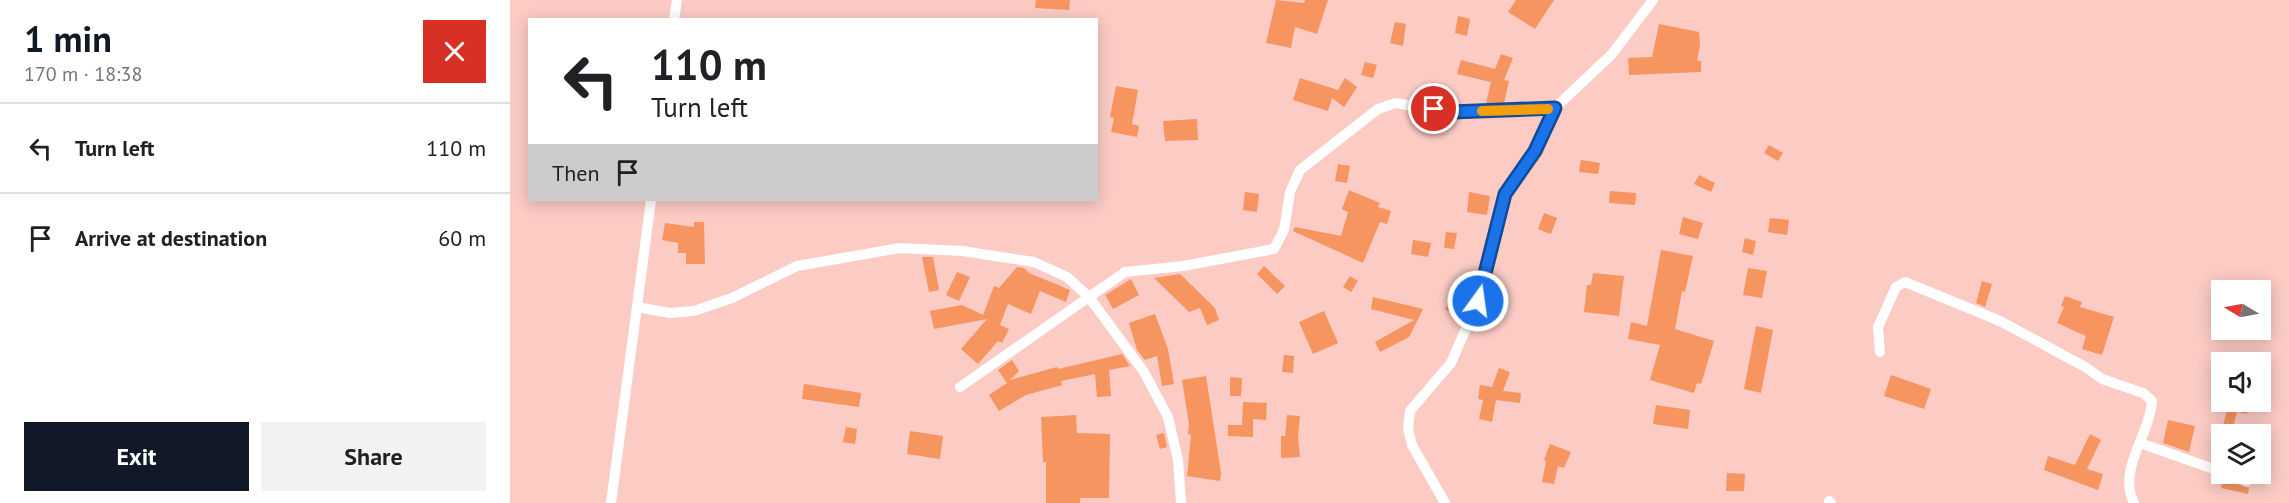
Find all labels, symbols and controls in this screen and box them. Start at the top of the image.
text: 1 min [24,15,112,62]
button: close [423,20,486,83]
text: 110 m [651,37,767,92]
icon: left [552,42,630,120]
text: 170 m · 18:38 [24,61,142,87]
pin [1408,83,1459,134]
text: Turn left [651,90,748,124]
icon: arrive [1417,92,1450,125]
icon: left [24,132,57,165]
text: Turn left [75,134,155,162]
text: 110 m [426,134,486,162]
icon: arrive [611,156,644,189]
text: Then [552,159,599,187]
icon: arrive [24,222,57,255]
text: Arrive at destination [75,224,267,252]
text: 60 m [438,224,486,252]
position arrow [1446,269,1510,333]
north arrow [2211,280,2271,340]
map controls [2211,280,2271,484]
button: sound [2211,352,2271,412]
button: Exit [24,422,249,491]
button: Share [261,422,486,491]
button: layers [2211,424,2271,484]

